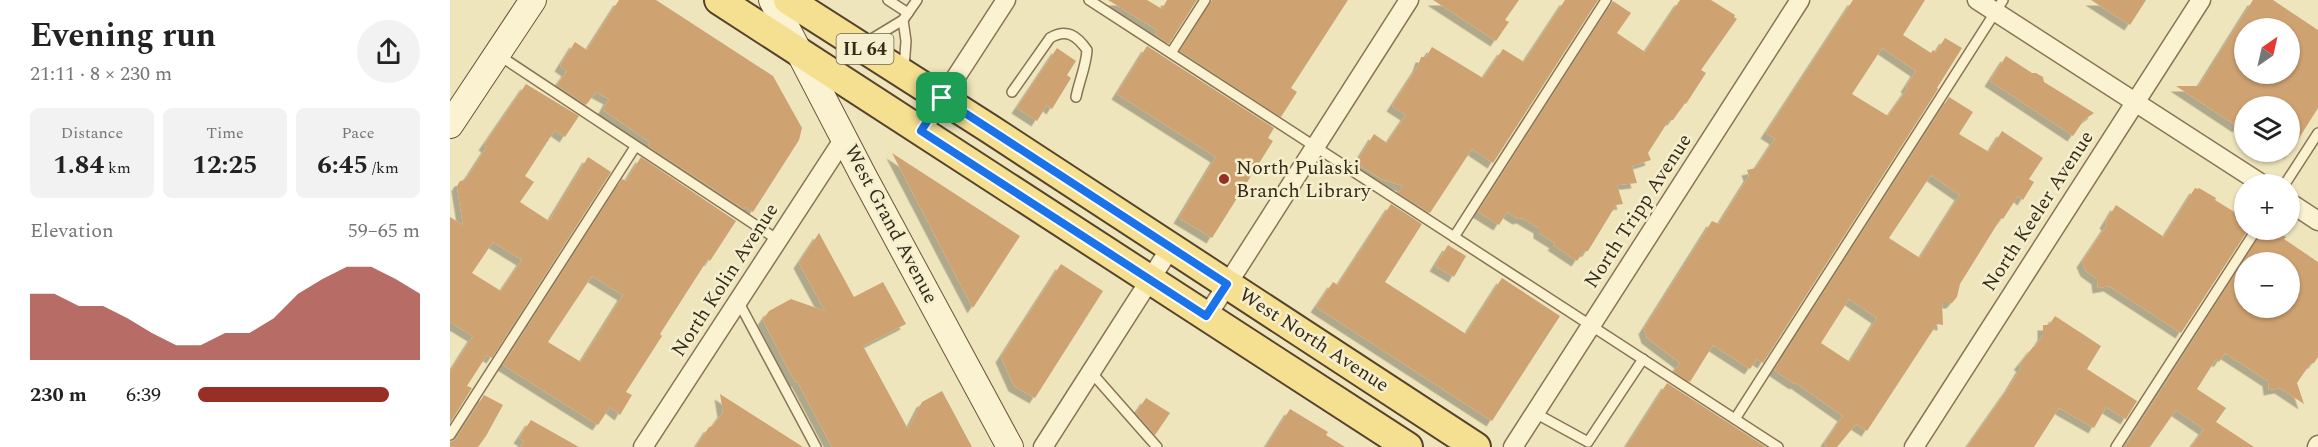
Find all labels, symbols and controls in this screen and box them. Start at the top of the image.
text: Evening run [30,11,216,61]
north arrow [2234,18,2300,84]
map controls [2234,18,2300,318]
button: share [357,20,420,83]
road number: IL 64 [836,34,894,64]
text: 21:11 · 8 × 230 m [30,59,172,89]
pin [916,72,967,123]
icon: arrive [925,81,958,114]
button: layers [2234,96,2300,162]
text: Distance [61,121,123,145]
text: Time [206,121,244,145]
text: Pace [341,121,375,145]
street label: North Keeler Avenue [1975,125,2101,297]
street label: North Tripp Avenue [1577,128,1699,294]
street label: West Grand Avenue [836,139,946,309]
text: 1.84 [53,145,104,185]
text: 12:25 [192,145,258,185]
text: 6:45 [317,145,368,185]
place label: North Pulaski Branch Library [1236,153,1372,206]
text: km [104,156,131,180]
text: /km [368,156,399,180]
marker: North Pulaski Branch Library [1217,172,1231,186]
button: + [2234,174,2300,240]
street label: North Kolin Avenue [664,197,786,363]
text: Elevation [30,216,114,246]
text: 59–65 m [348,216,420,246]
button: − [2234,252,2300,318]
street label: West North Avenue [1233,280,1395,400]
text: 230 m [30,380,87,410]
text: 6:39 [126,380,161,410]

